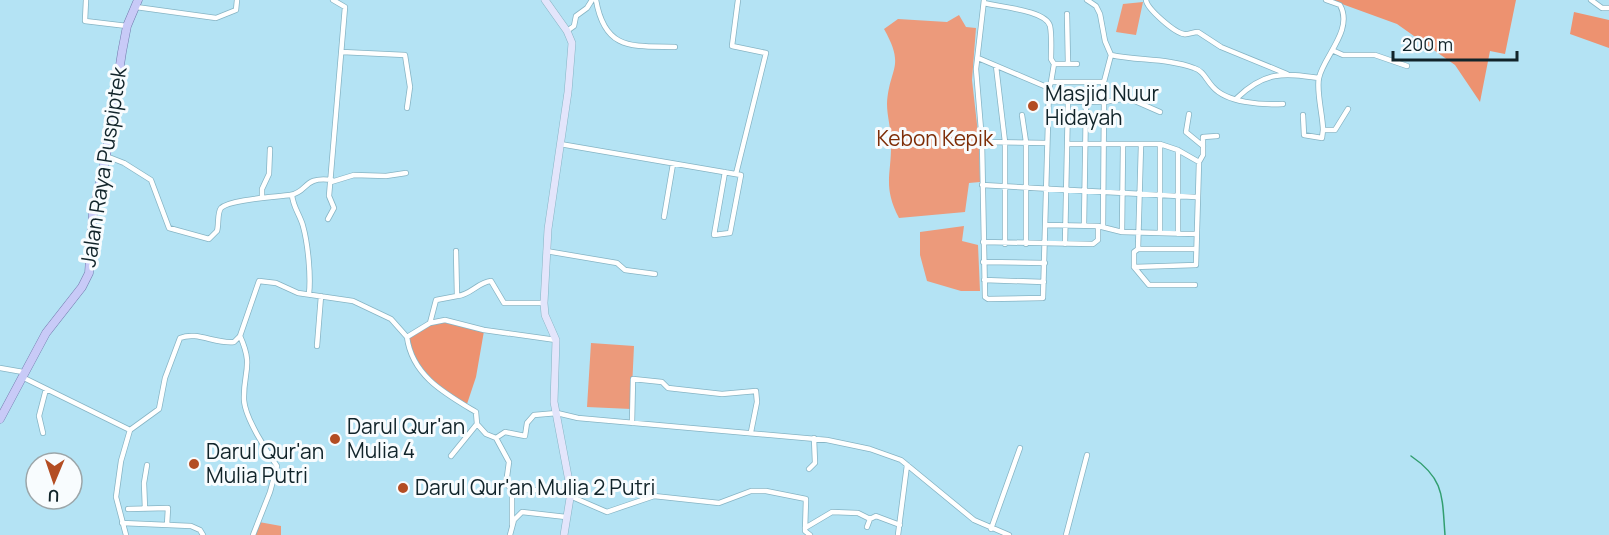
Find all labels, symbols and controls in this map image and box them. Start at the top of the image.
scale bar [1393,24,1518,62]
text: 200 m [1402,32,1453,56]
street label: Jalan Raya Puspiptek [73,64,133,269]
place label: Masjid Nuur Hidayah [1045,79,1159,131]
marker: Masjid Nuur Hidayah [1026,99,1040,113]
park label: Kebon Kepik [877,124,994,152]
place label: Darul Qur'an Mulia 4 [347,412,465,464]
marker: Darul Qur'an Mulia 4 [328,432,342,446]
place label: Darul Qur'an Mulia Putri [206,437,324,489]
north arrow [24,451,84,511]
marker: Darul Qur'an Mulia Putri [187,457,201,471]
place label: Darul Qur'an Mulia 2 Putri [415,473,655,501]
marker: Darul Qur'an Mulia 2 Putri [396,481,410,495]
text: U [47,485,60,507]

